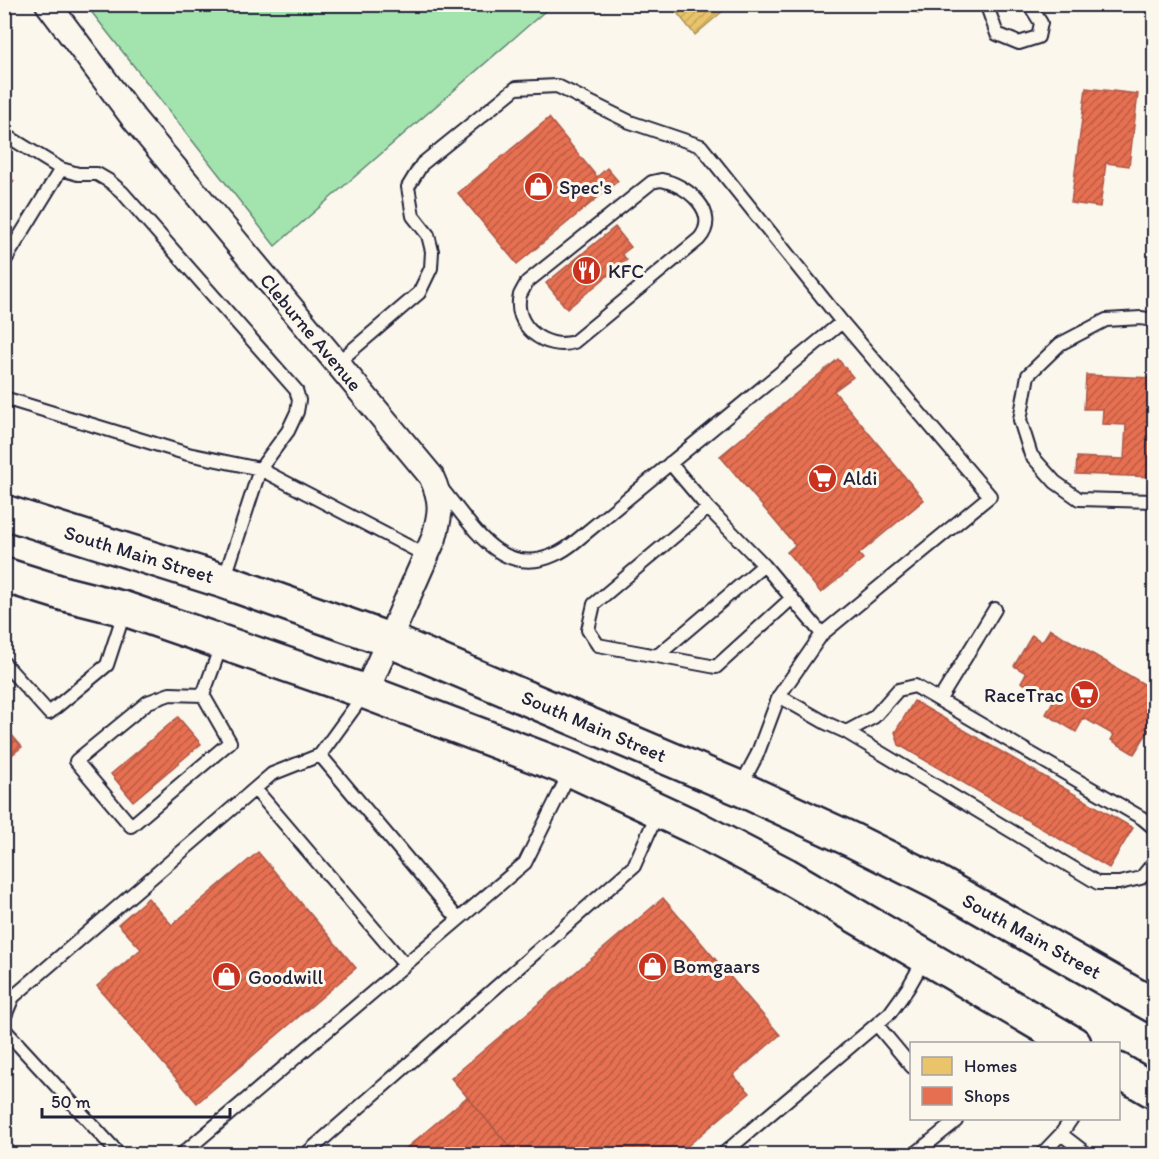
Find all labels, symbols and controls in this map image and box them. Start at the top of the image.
shop icon: Spec's [522,171,554,203]
place label: Spec's [559,175,612,199]
restaurant icon: KFC [571,255,603,287]
place label: KFC [608,259,644,283]
street label: Cleburne Avenue [255,268,367,396]
supermarket icon: Aldi [806,462,838,494]
place label: Aldi [843,466,877,490]
street label: South Main Street [61,520,217,588]
supermarket icon: RaceTrac [1069,679,1101,711]
place label: RaceTrac [984,683,1064,707]
street label: South Main Street [518,685,670,767]
street label: South Main Street [958,888,1106,984]
shop icon: Bomgaars [636,950,668,982]
place label: Bomgaars [673,954,760,978]
shop icon: Goodwill [211,961,243,993]
place label: Goodwill [248,965,324,989]
legend [910,1042,1120,1120]
text: Homes [964,1055,1017,1077]
scale bar [42,1081,230,1119]
text: Shops [964,1085,1010,1107]
text: 50 m [51,1091,91,1113]

